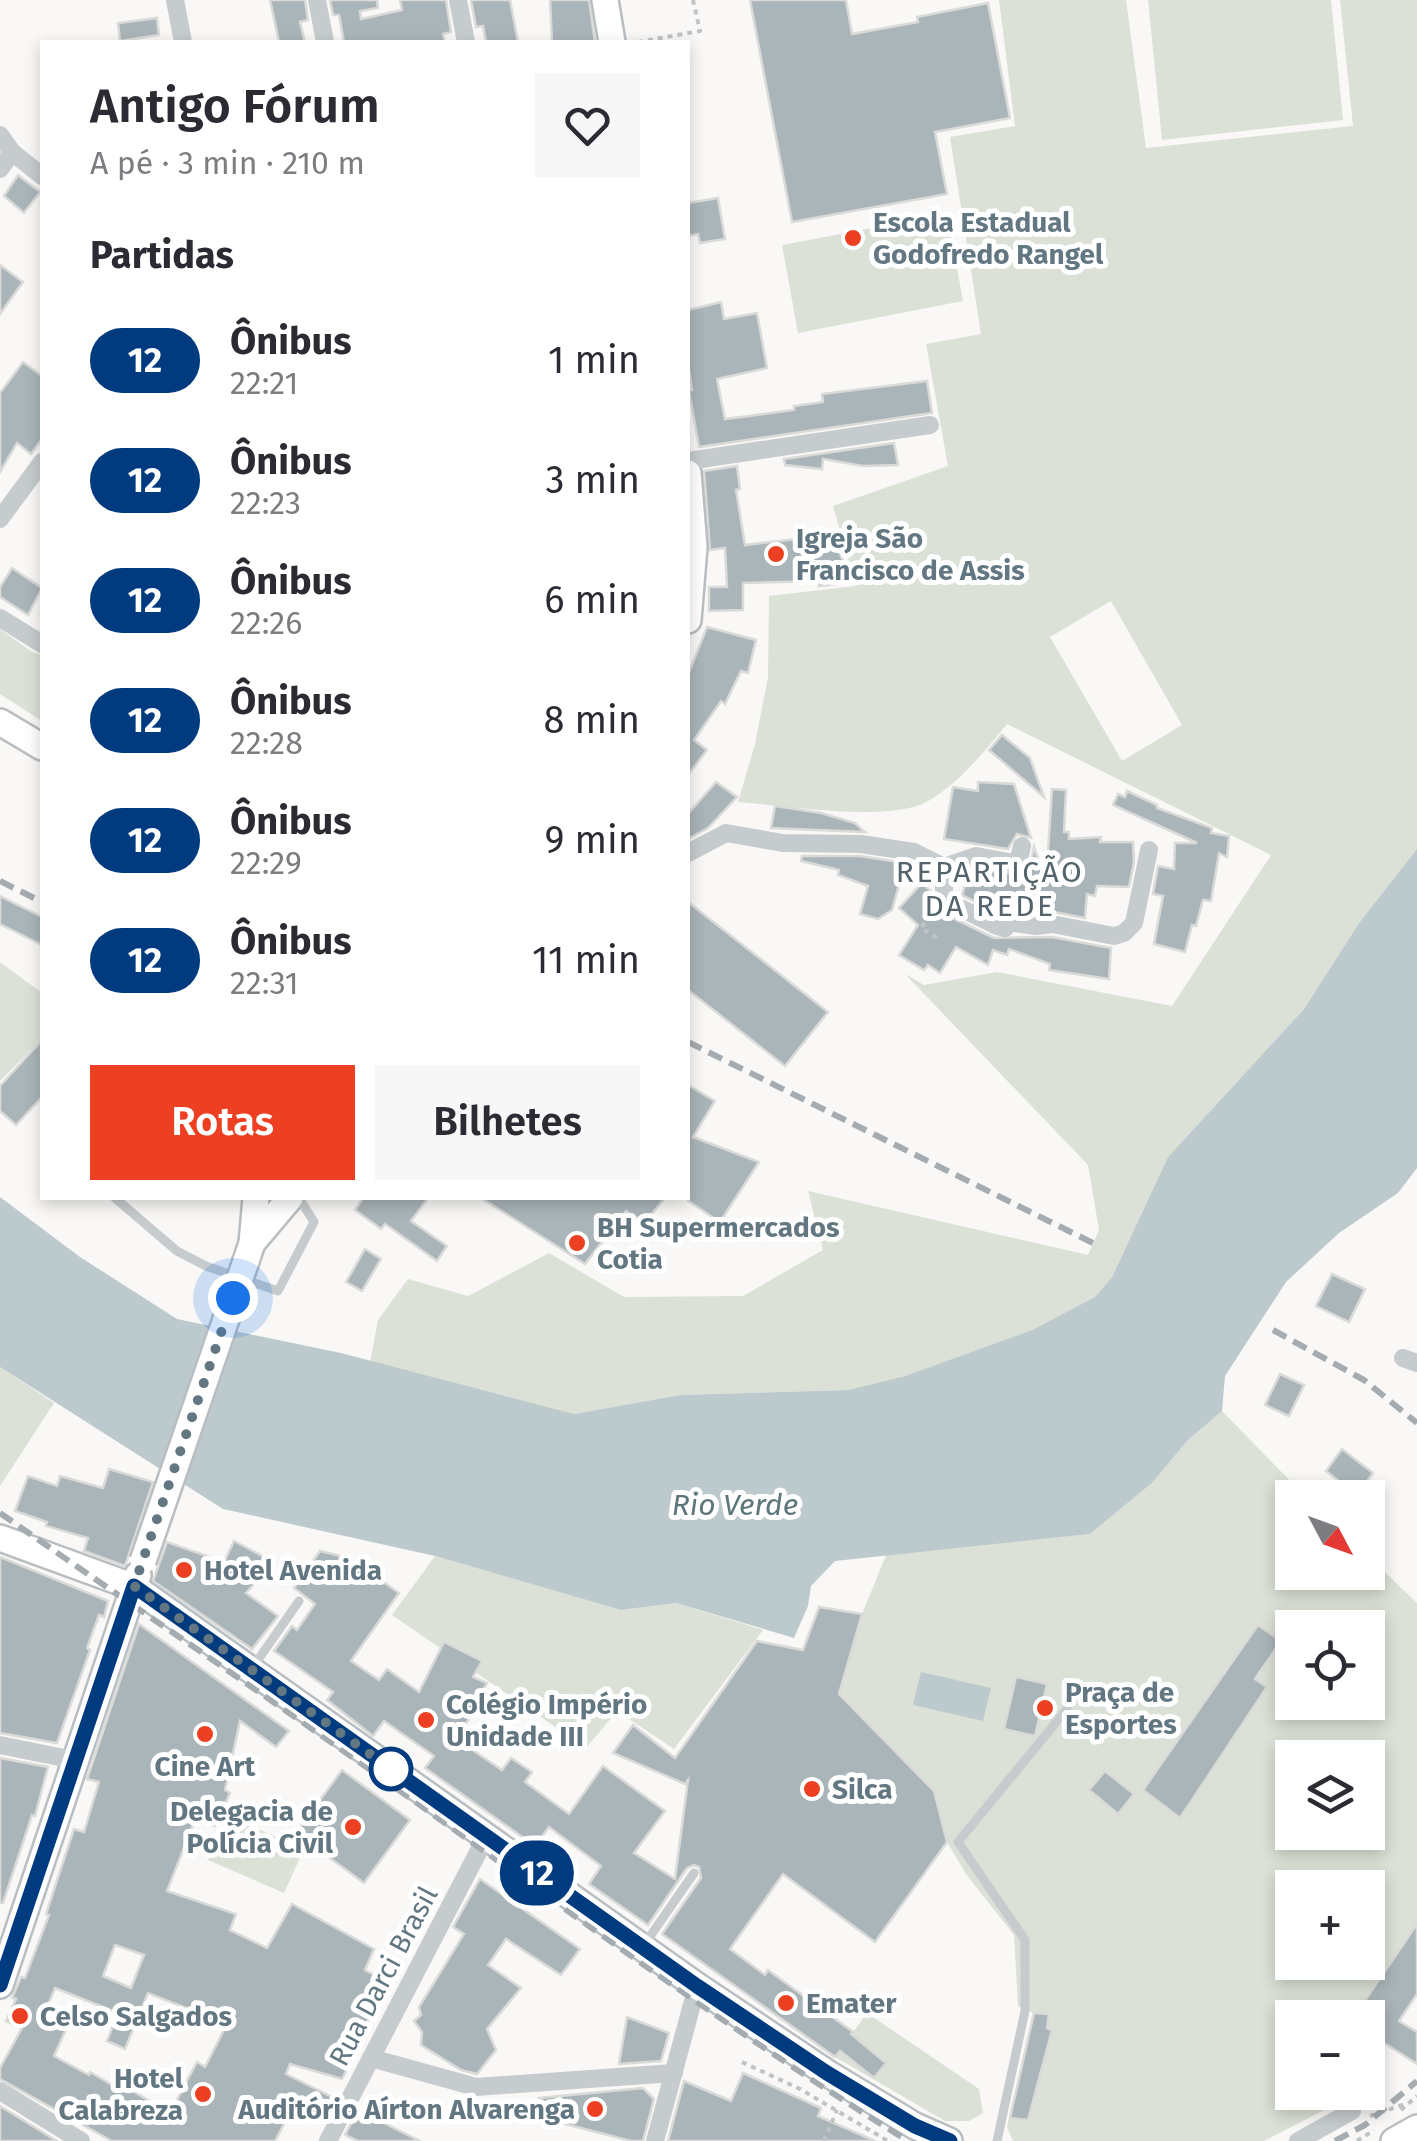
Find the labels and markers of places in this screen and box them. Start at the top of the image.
place label: Escola Estadual Godofredo Rangel [873,206,1104,271]
marker: Escola Estadual Godofredo Rangel [842,227,864,249]
place label: Igreja São Francisco de Assis [796,522,1025,587]
marker: Igreja São Francisco de Assis [765,543,787,565]
place label: BH Supermercados Cotia [597,1211,840,1276]
marker: BH Supermercados Cotia [566,1232,588,1254]
place label: Hotel Avenida [204,1554,382,1587]
marker: Hotel Avenida [173,1559,195,1581]
place label: Praça de Esportes [1065,1676,1177,1741]
place label: Colégio Império Unidade III [446,1688,647,1753]
marker: Praça de Esportes [1034,1697,1056,1719]
marker: Colégio Império Unidade III [415,1709,437,1731]
marker: Cine Art [194,1723,216,1745]
unlabelled marker [370,1748,412,1790]
place label: Cine Art [155,1750,257,1783]
place label: Silca [832,1773,893,1806]
marker: Silca [801,1778,823,1800]
place label: Delegacia de Polícia Civil [170,1795,334,1860]
marker: Delegacia de Polícia Civil [342,1816,364,1838]
place label: Emater [806,1987,897,2020]
marker: Emater [775,1992,797,2014]
place label: Celso Salgados [40,2000,232,2033]
marker: Celso Salgados [9,2005,31,2027]
place label: Hotel Calabreza [59,2062,184,2127]
marker: Hotel Calabreza [192,2083,214,2105]
place label: Auditório Aírton Alvarenga [237,2093,575,2126]
marker: Auditório Aírton Alvarenga [584,2098,606,2120]

